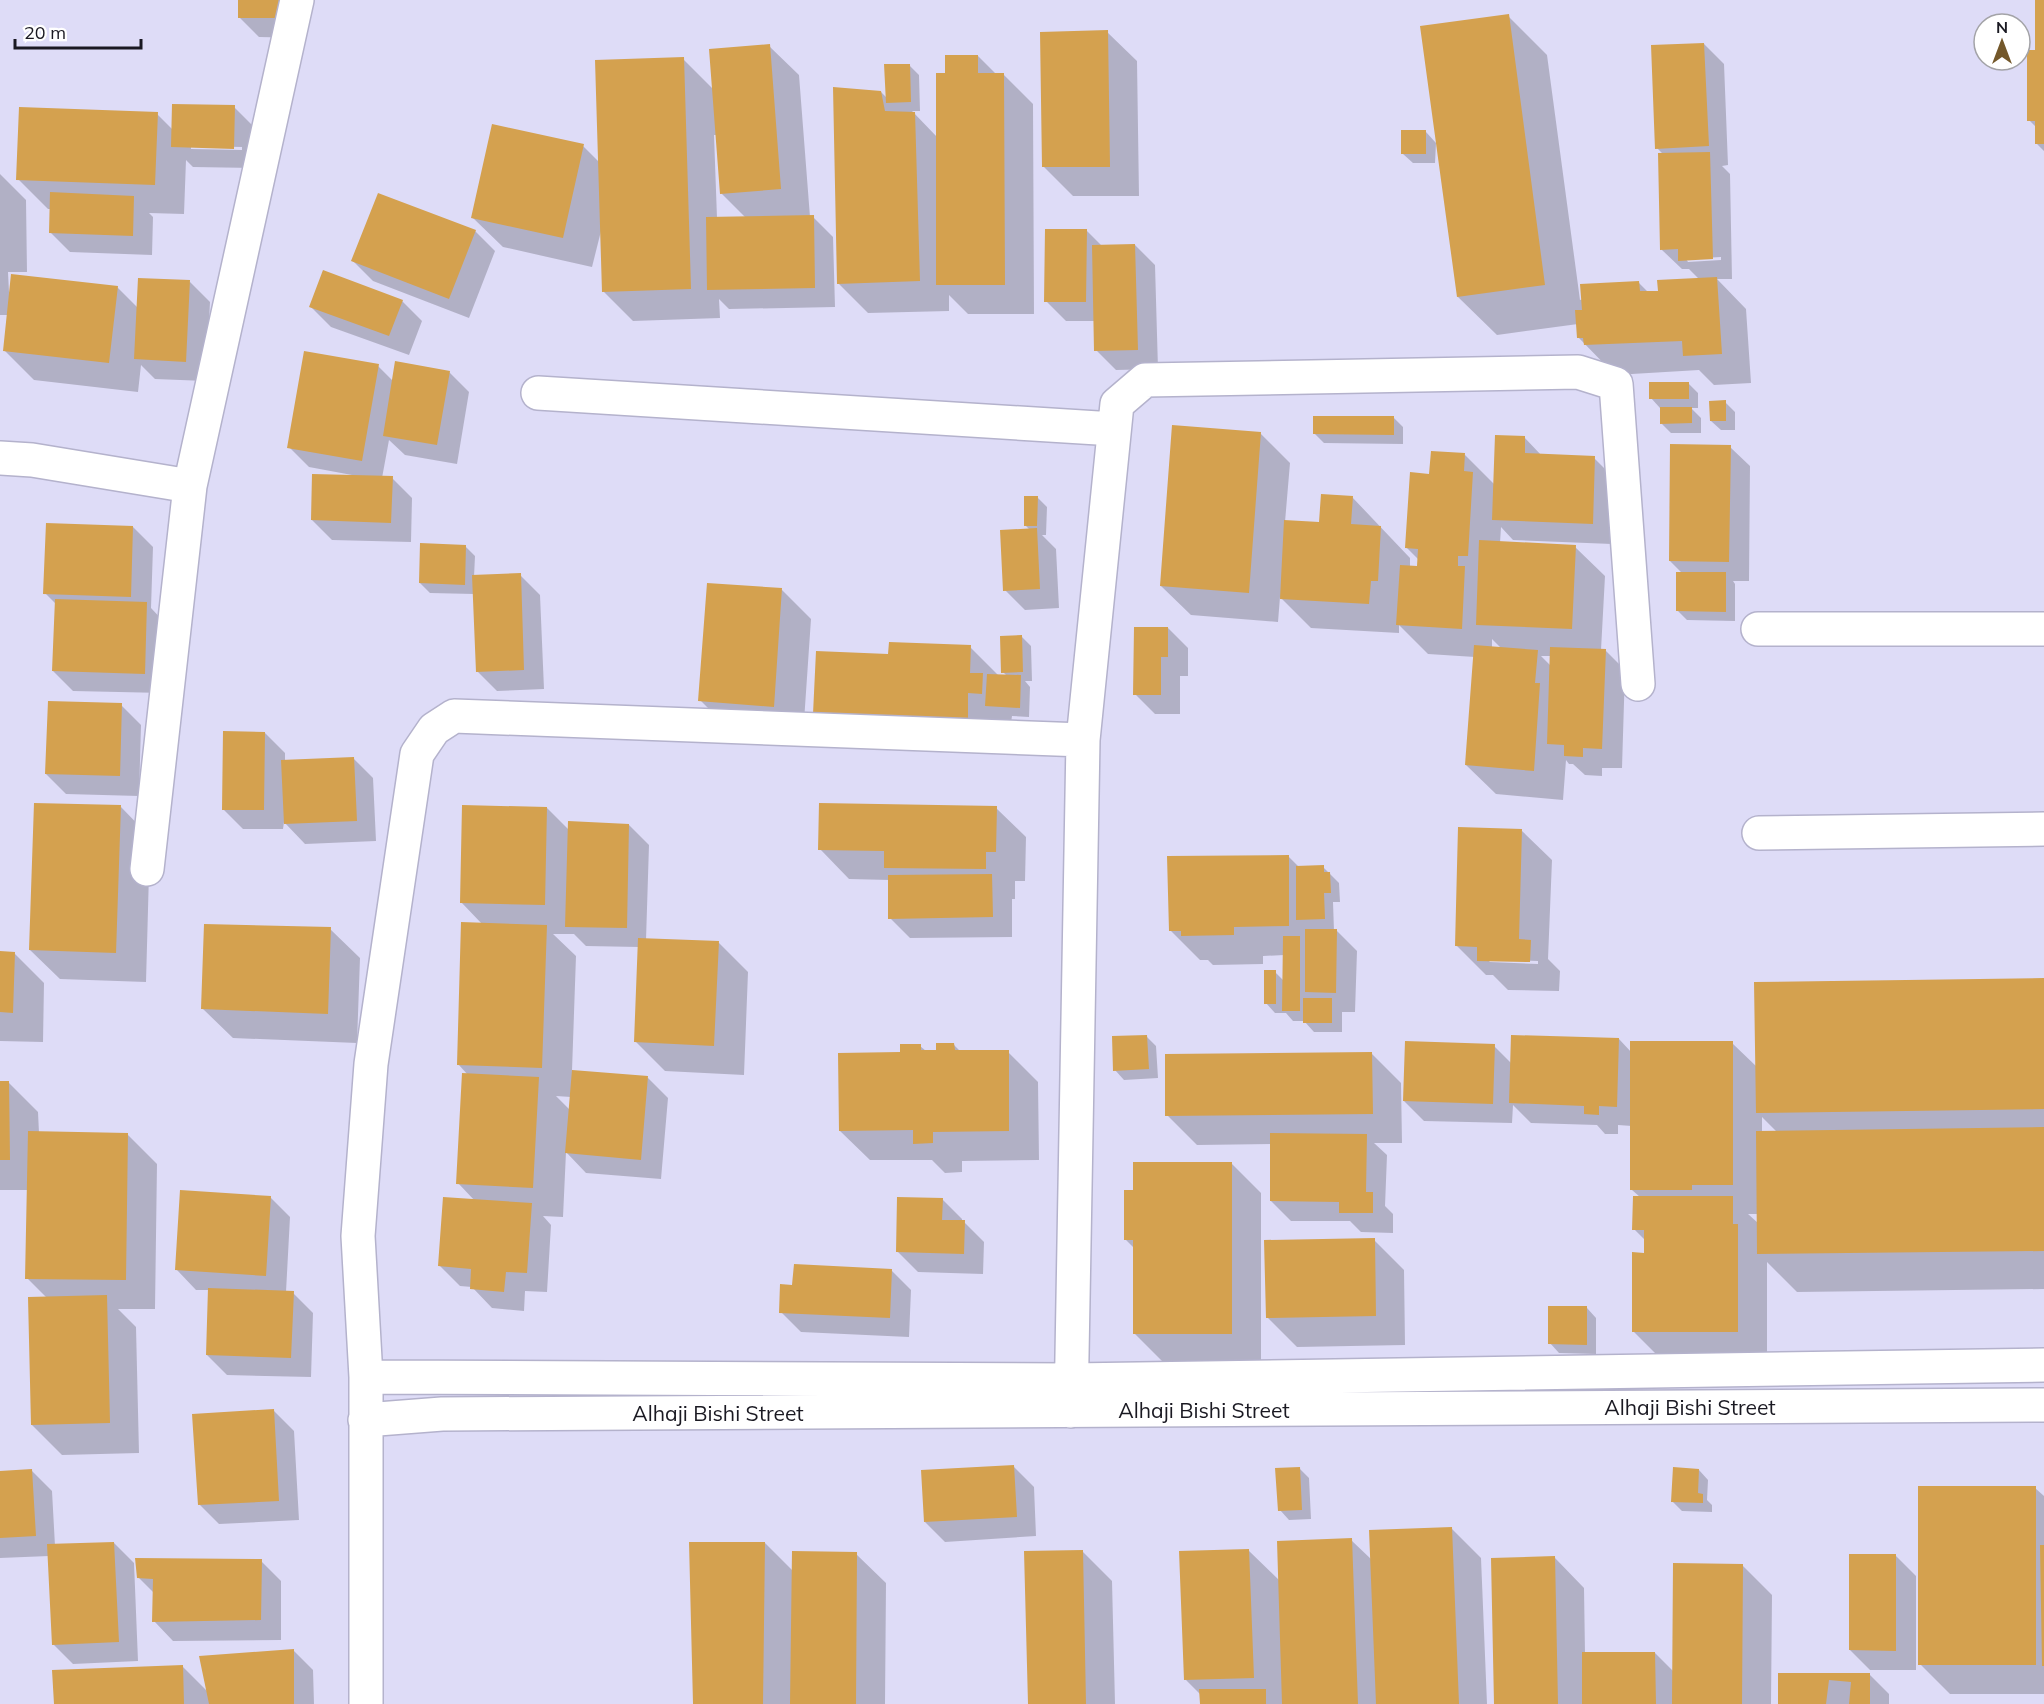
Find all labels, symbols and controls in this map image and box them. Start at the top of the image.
scale bar [15,12,141,50]
north arrow [1972,12,2032,72]
text: N [1996,17,2008,37]
text: 20 m [24,21,66,44]
street label: Alhaji Bishi Street [1604,1394,1776,1420]
street label: Alhaji Bishi Street [1118,1397,1290,1423]
street label: Alhaji Bishi Street [632,1400,804,1426]

